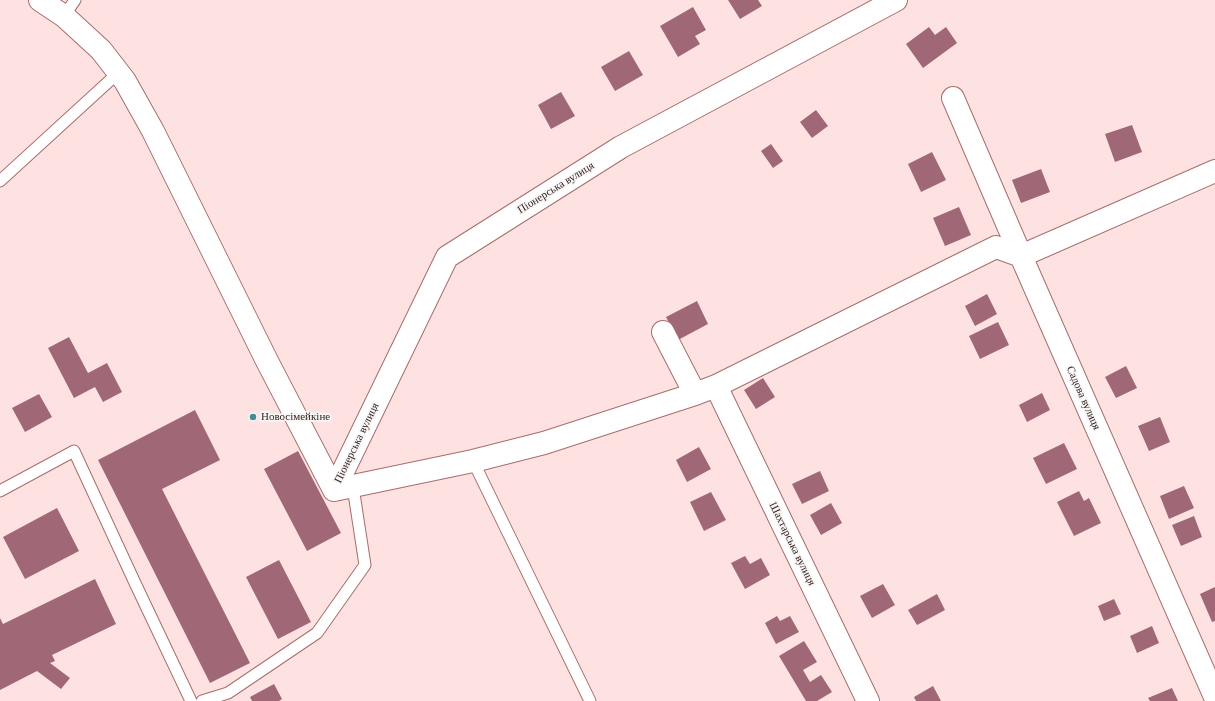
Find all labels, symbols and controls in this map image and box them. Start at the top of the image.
street label: Піонерська вулиця [515,159,597,217]
street label: Садова вулиця [1063,364,1103,432]
street label: Піонерська вулиця [332,401,382,485]
place label: Новосімейкіне [261,410,330,424]
marker: Новосімейкіне [248,412,258,422]
street label: Шахтарська вулиця [766,500,818,588]

